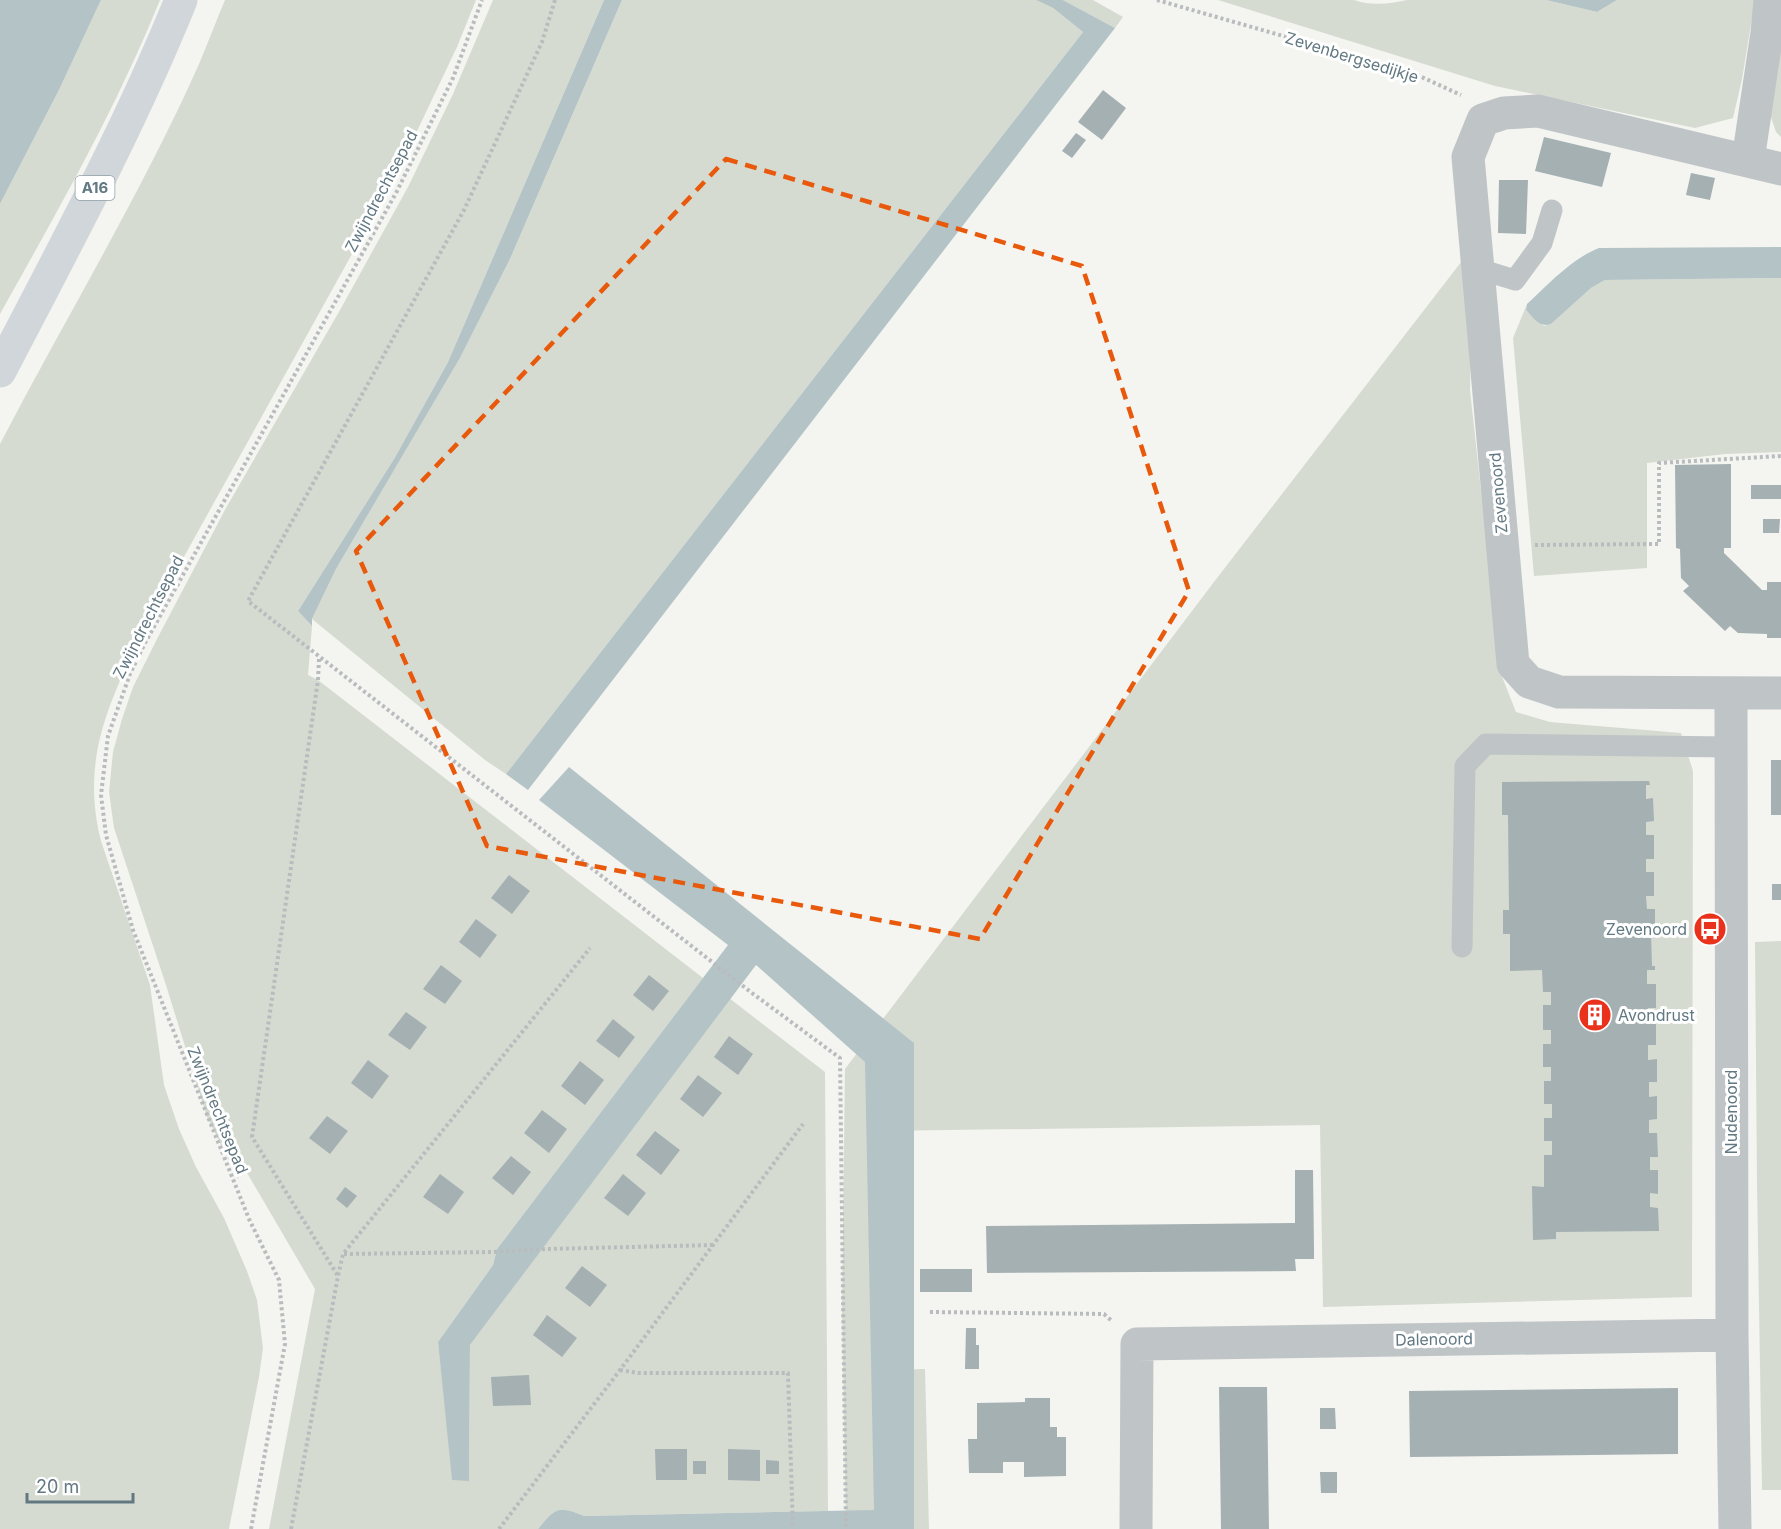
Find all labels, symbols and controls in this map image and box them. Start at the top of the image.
street label: Zevenbergsedijkje [1283,27,1421,87]
street label: Zwijndrechtsepad [340,127,422,255]
road number: A16 [76,176,115,200]
street label: Zevenoord [1484,452,1512,534]
street label: Zwijndrechtsepad [108,552,188,682]
bus stop icon: Zevenoord [1692,911,1728,947]
place label: Zevenoord [1606,919,1687,939]
building icon: Avondrust [1577,997,1613,1033]
place label: Avondrust [1618,1005,1695,1025]
street label: Zwijndrechtsepad [183,1043,253,1177]
street label: Nudenoord [1721,1070,1741,1154]
street label: Dalenoord [1395,1328,1473,1350]
scale bar [27,1466,134,1504]
text: 20 m [36,1476,79,1497]

